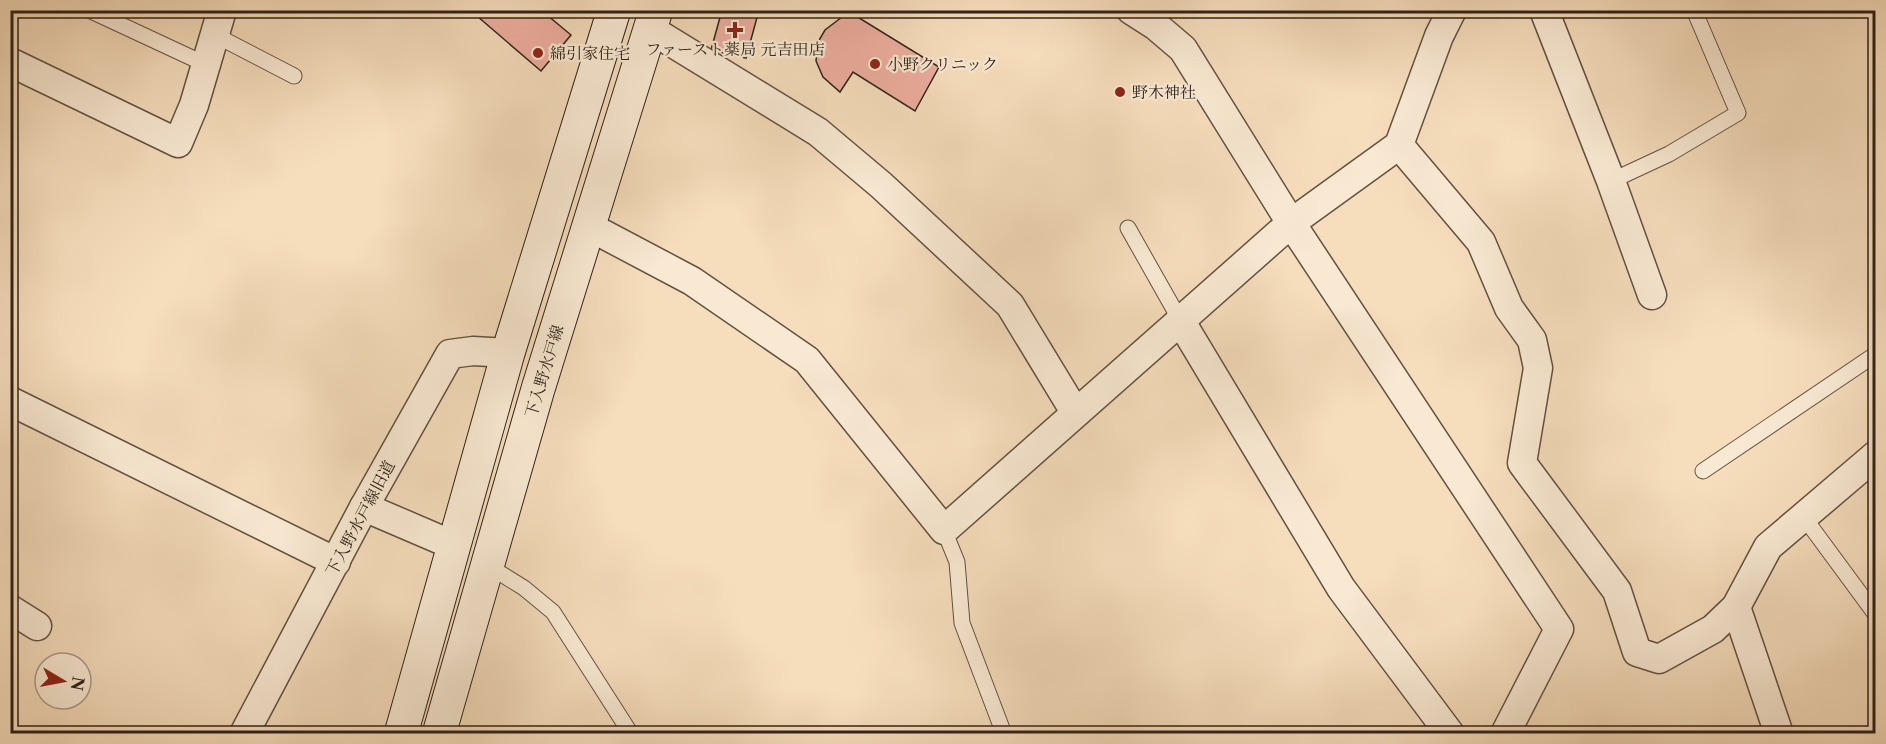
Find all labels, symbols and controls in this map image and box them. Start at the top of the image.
marker: ファースト薬局 元吉田店 [728,23,742,37]
place label: ファースト薬局 元吉田店 [645,39,825,59]
place label: 綿引家住宅 [550,43,630,63]
marker: 綿引家住宅 [531,46,545,60]
place label: 小野クリニック [887,54,998,74]
marker: 小野クリニック [868,57,882,71]
place label: 野木神社 [1132,82,1196,102]
marker: 野木神社 [1113,85,1127,99]
street label: 下入野水戸線 [520,322,568,420]
street label: 下入野水戸線旧道 [321,457,399,579]
north arrow [33,651,93,711]
text: N [67,675,89,692]

